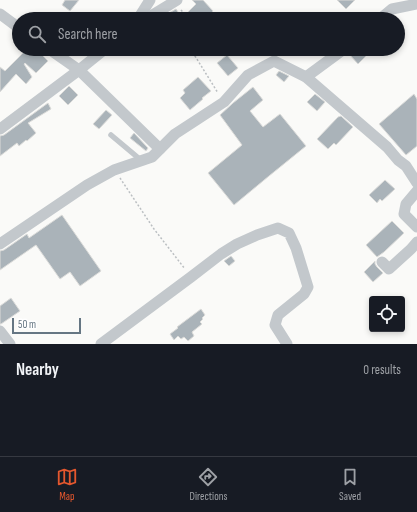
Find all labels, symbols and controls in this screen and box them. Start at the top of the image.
search box [12,12,405,56]
icon: search [26,23,48,45]
text: Search here [58,25,118,44]
map controls [369,296,405,332]
button: locate [369,296,405,332]
scale bar [12,316,81,335]
text: 50 m [18,318,36,331]
text: Nearby [16,360,59,380]
text: 0 results [363,362,401,378]
tab: Map [56,466,78,503]
tab: Directions [190,466,227,503]
tab: Saved [339,466,361,503]

